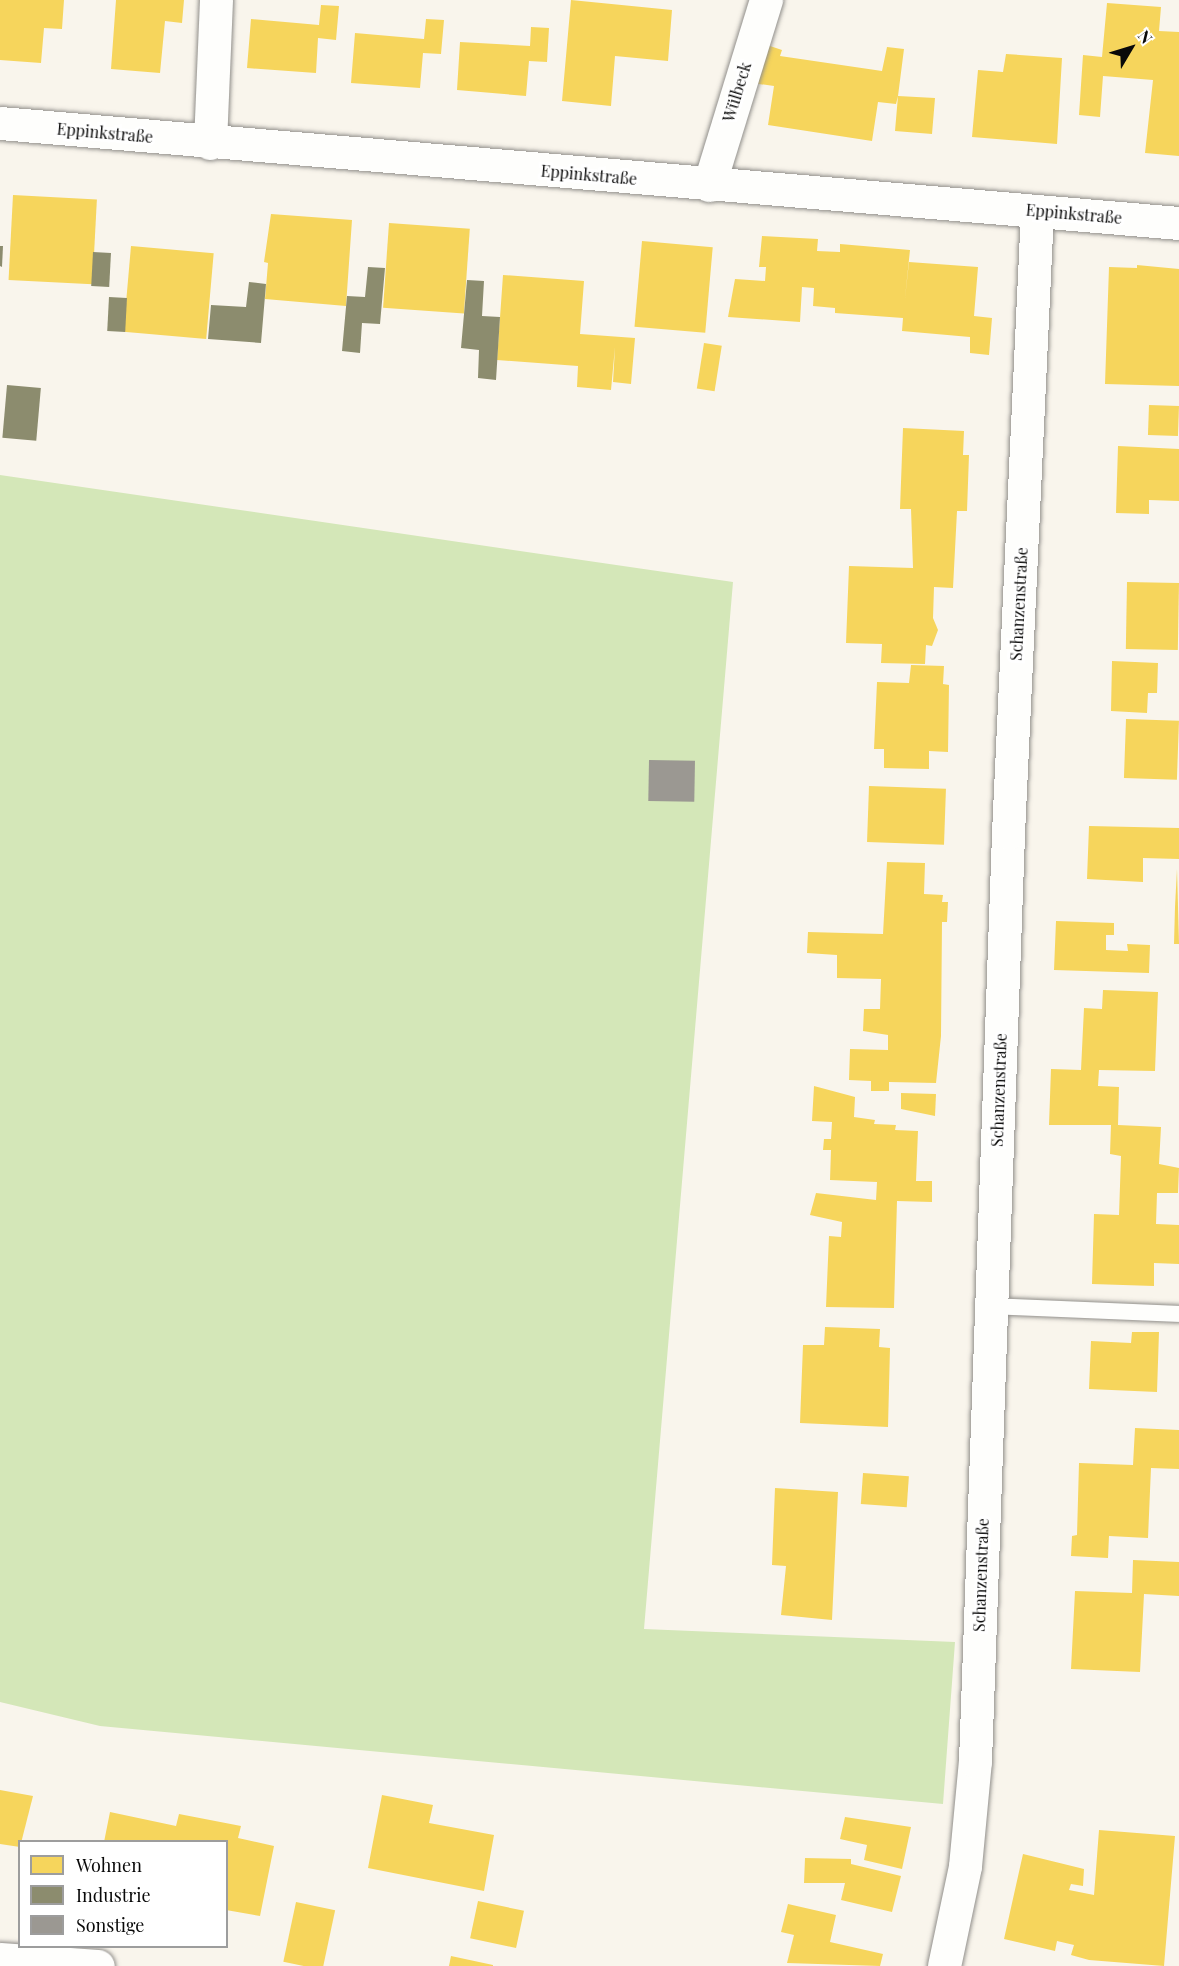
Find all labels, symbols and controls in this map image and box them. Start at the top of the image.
north arrow [1101,18,1161,78]
text: N [1134,26,1157,48]
street label: Wülbeck [719,60,755,124]
street label: Eppinkstraße [56,119,154,147]
street label: Eppinkstraße [540,161,638,189]
street label: Eppinkstraße [1025,200,1123,228]
street label: Schanzenstraße [1006,547,1032,661]
street label: Schanzenstraße [987,1033,1011,1147]
street label: Schanzenstraße [969,1518,993,1632]
legend [18,1840,228,1948]
text: Wohnen [76,1853,142,1877]
text: Industrie [76,1883,151,1907]
text: Sonstige [76,1913,144,1937]

